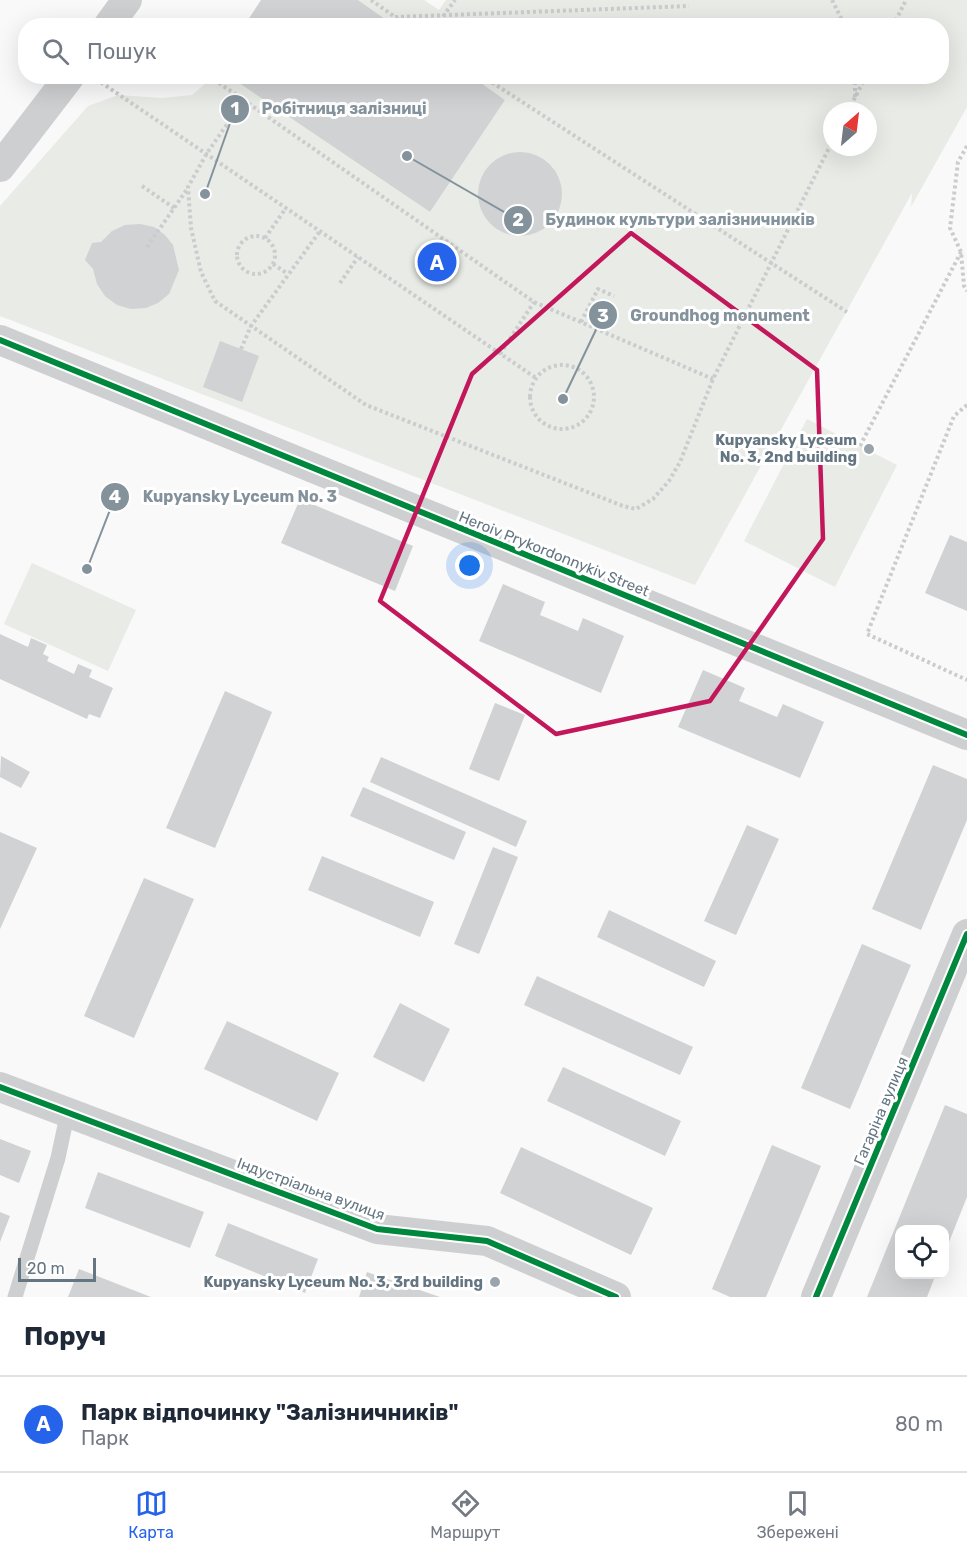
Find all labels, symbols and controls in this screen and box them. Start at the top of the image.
search box [18,18,949,84]
icon: search [39,35,72,68]
text: Пошук [87,38,157,65]
callout: Робітниця залізниці [220,92,439,126]
text: 1 [231,98,239,120]
text: Робітниця залізниці [261,99,427,118]
north arrow [823,102,877,156]
callout: Будинок культури залізничників [503,203,827,237]
text: 2 [512,209,524,231]
text: Будинок культури залізничників [545,210,815,229]
pin: A [418,240,456,284]
callout: Groundhog monument [588,298,821,332]
text: 3 [597,305,609,327]
text: Groundhog monument [630,306,810,325]
place label: Kupyansky Lyceum No. 3, 2nd building [715,431,857,466]
marker: Kupyansky Lyceum No. 3, 2nd building [862,442,876,456]
callout: Kupyansky Lyceum No. 3 [100,480,349,514]
text: 4 [109,486,121,508]
text: Kupyansky Lyceum No. 3 [143,487,337,506]
street label: Heroiv Prykordonnykiv Street [456,507,652,601]
your location [455,551,484,580]
street label: Гагаріна вулиця [850,1054,912,1168]
street label: Індустріальна вулиця [235,1154,387,1224]
map controls [895,1225,949,1279]
button: locate [895,1225,949,1279]
scale bar [18,1255,96,1282]
text: 20 m [27,1259,65,1278]
place label: Kupyansky Lyceum No. 3, 3rd building [204,1273,483,1291]
marker: Kupyansky Lyceum No. 3, 3rd building [488,1275,502,1289]
text: Поруч [24,1321,106,1352]
text: Парк відпочинку "Залізничників" [81,1399,458,1426]
text: A [36,1412,51,1436]
text: 80 m [895,1412,943,1436]
text: Парк [81,1426,129,1450]
tab: Карта [128,1487,174,1542]
tab: Маршрут [430,1487,500,1542]
tab: Збережені [757,1487,839,1542]

